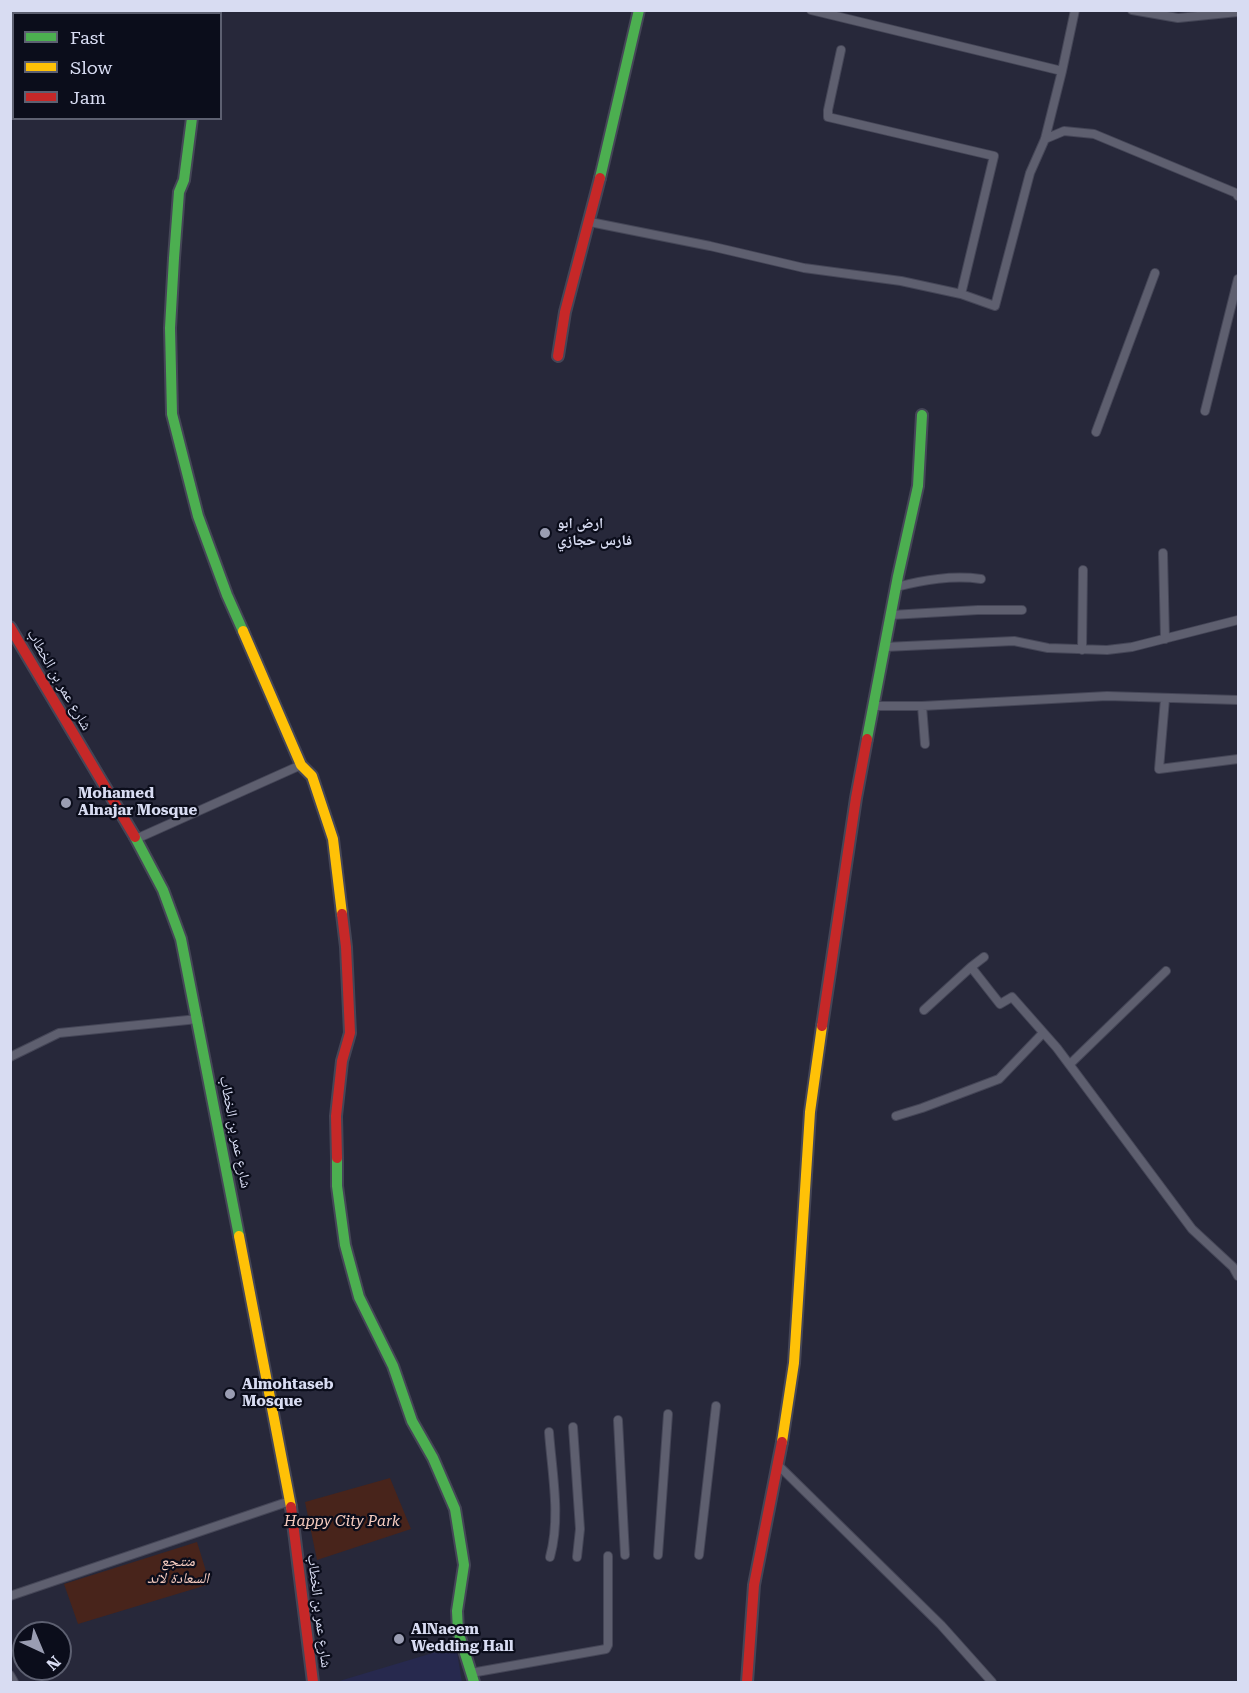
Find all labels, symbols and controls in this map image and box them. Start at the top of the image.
legend [12,12,222,120]
text: Fast [70,27,105,48]
text: Slow [70,57,112,78]
text: Jam [70,87,106,108]
place label: ارض ابو فارس حجازي [557,515,632,550]
marker: ارض ابو فارس حجازي [538,526,552,540]
street label: شارع عمر بن الخطاب [23,626,95,734]
place label: Mohamed Alnajar Mosque [78,785,197,820]
marker: Mohamed Alnajar Mosque [59,796,73,810]
street label: شارع عمر بن الخطاب [215,1074,255,1190]
place label: Almohtaseb Mosque [242,1376,334,1411]
marker: Almohtaseb Mosque [223,1387,237,1401]
park label: Happy City Park [284,1513,400,1531]
park label: منتجع السعادة لاند [147,1553,209,1588]
street label: شارع عمر بن الخطاب [303,1553,335,1669]
north arrow [12,1621,72,1681]
place label: AlNaeem Wedding Hall [411,1621,514,1656]
marker: AlNaeem Wedding Hall [392,1632,406,1646]
text: N [42,1652,65,1674]

